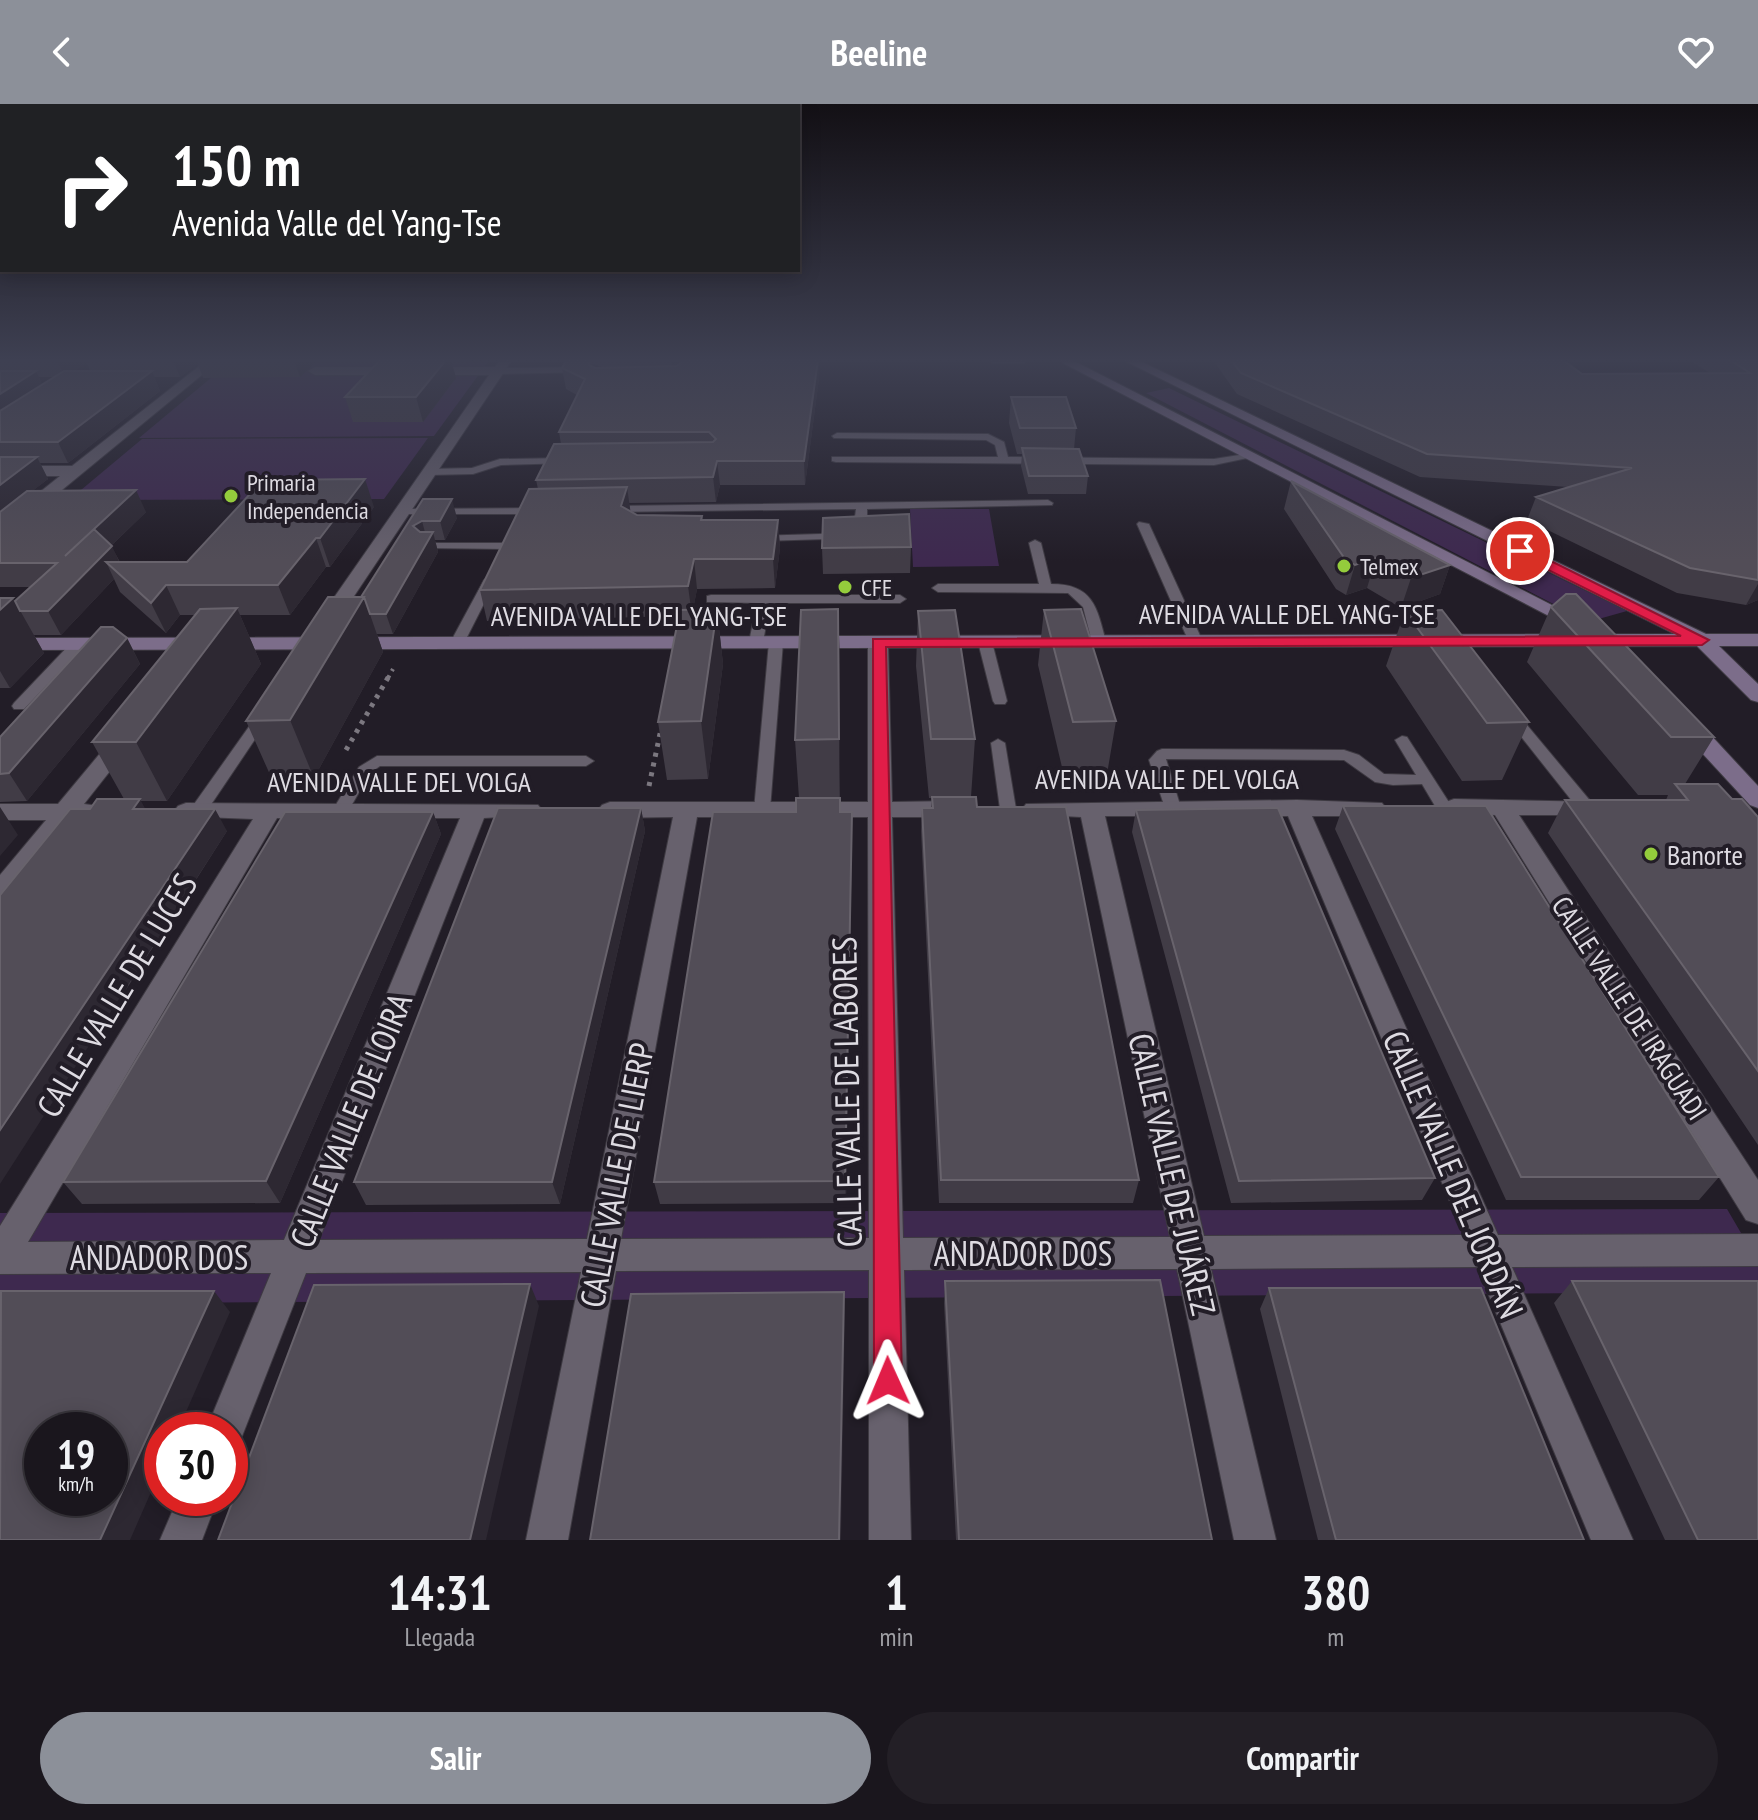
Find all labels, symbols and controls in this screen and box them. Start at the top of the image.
text: Beeline [831,29,927,76]
icon: back [40,30,84,74]
icon: heart [1674,30,1718,74]
text: 150 m [172,129,301,201]
icon: right [40,136,144,240]
text: Avenida Valle del Yang-Tse [172,199,502,246]
place label: Primaria Independencia [247,467,369,526]
marker: Primaria Independencia [222,487,240,505]
pin [1486,517,1554,585]
icon: arrive [1498,529,1542,573]
place label: Telmex [1360,551,1419,582]
marker: Telmex [1335,557,1353,575]
place label: CFE [861,572,892,603]
marker: CFE [836,578,854,596]
street label: AVENIDA VALLE DEL YANG-TSE [1139,595,1435,632]
street label: AVENIDA VALLE DEL YANG-TSE [491,597,787,634]
street label: AVENIDA VALLE DEL VOLGA [1035,760,1300,797]
street label: AVENIDA VALLE DEL VOLGA [267,763,532,800]
place label: Banorte [1667,836,1743,873]
marker: Banorte [1642,845,1660,863]
street label: CALLE VALLE DE LUCES [26,865,206,1125]
street label: CALLE VALLE DE IRAGUADI [1544,889,1716,1127]
street label: CALLE VALLE DE LABORES [821,936,871,1248]
street label: CALLE VALLE DE LOIRA [279,986,421,1254]
street label: CALLE VALLE DEL JORDÁN [1374,1024,1534,1324]
street label: CALLE VALLE DE JUÁREZ [1119,1029,1227,1319]
street label: CALLE VALLE DE LIERP [569,1039,663,1311]
street label: ANDADOR DOS [934,1231,1112,1275]
street label: ANDADOR DOS [70,1235,248,1279]
position arrow [846,1339,930,1423]
speed limit sign: 30 [144,1412,248,1516]
text: 19 [57,1428,95,1480]
text: km/h [58,1471,94,1497]
text: 14:31 [388,1561,492,1623]
text: 1 [885,1561,908,1623]
text: 380 [1301,1561,1370,1623]
text: Llegada [404,1620,475,1653]
text: min [879,1620,913,1653]
text: m [1327,1620,1344,1653]
button: Salir [40,1712,871,1804]
button: Compartir [887,1712,1718,1804]

